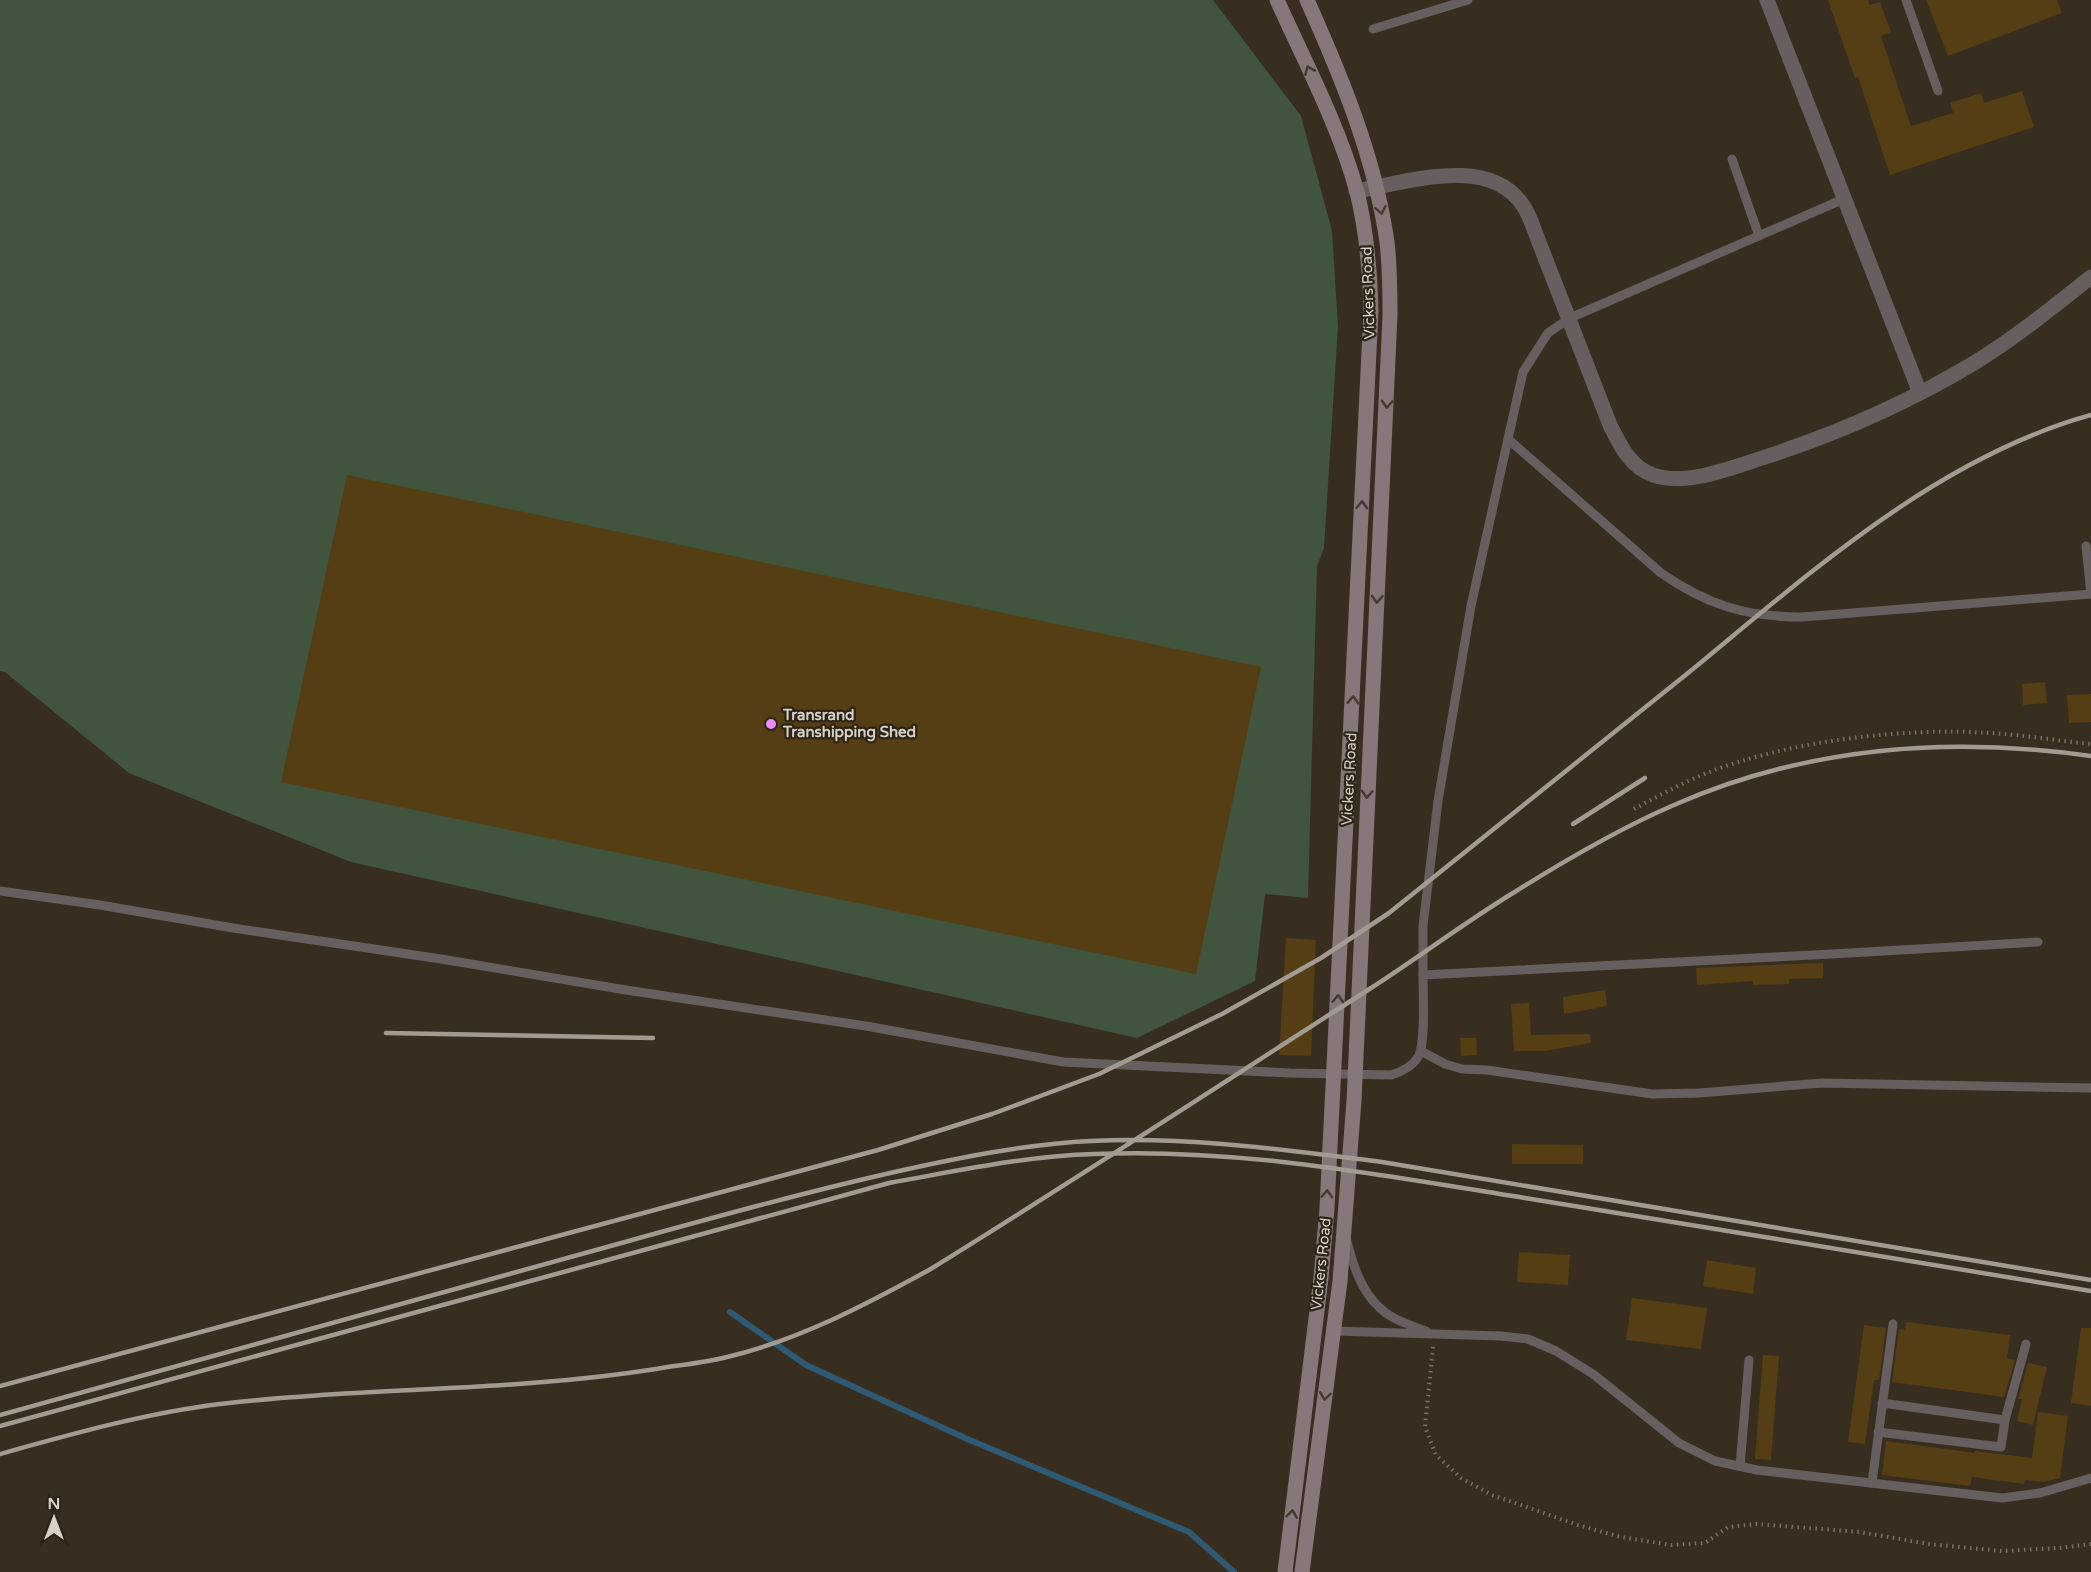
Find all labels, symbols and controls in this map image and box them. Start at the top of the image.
one-way arrow [1304,66,1316,77]
one-way arrow [1374,205,1387,215]
street label: Vickers Road [1357,246,1379,340]
one-way arrow [1381,400,1394,409]
one-way arrow [1356,500,1369,509]
one-way arrow [1370,595,1383,604]
one-way arrow [1346,695,1359,704]
place label: Transrand Transhipping Shed [782,706,916,742]
marker: Transrand Transhipping Shed [764,717,778,731]
street label: Vickers Road [1338,732,1360,826]
one-way arrow [1361,789,1374,798]
one-way arrow [1331,995,1344,1004]
one-way arrow [1321,1190,1334,1199]
street label: Vickers Road [1307,1217,1335,1311]
one-way arrow [1320,1392,1332,1401]
north arrow [24,1488,84,1548]
text: N [48,1494,60,1514]
one-way arrow [1285,1509,1298,1519]

